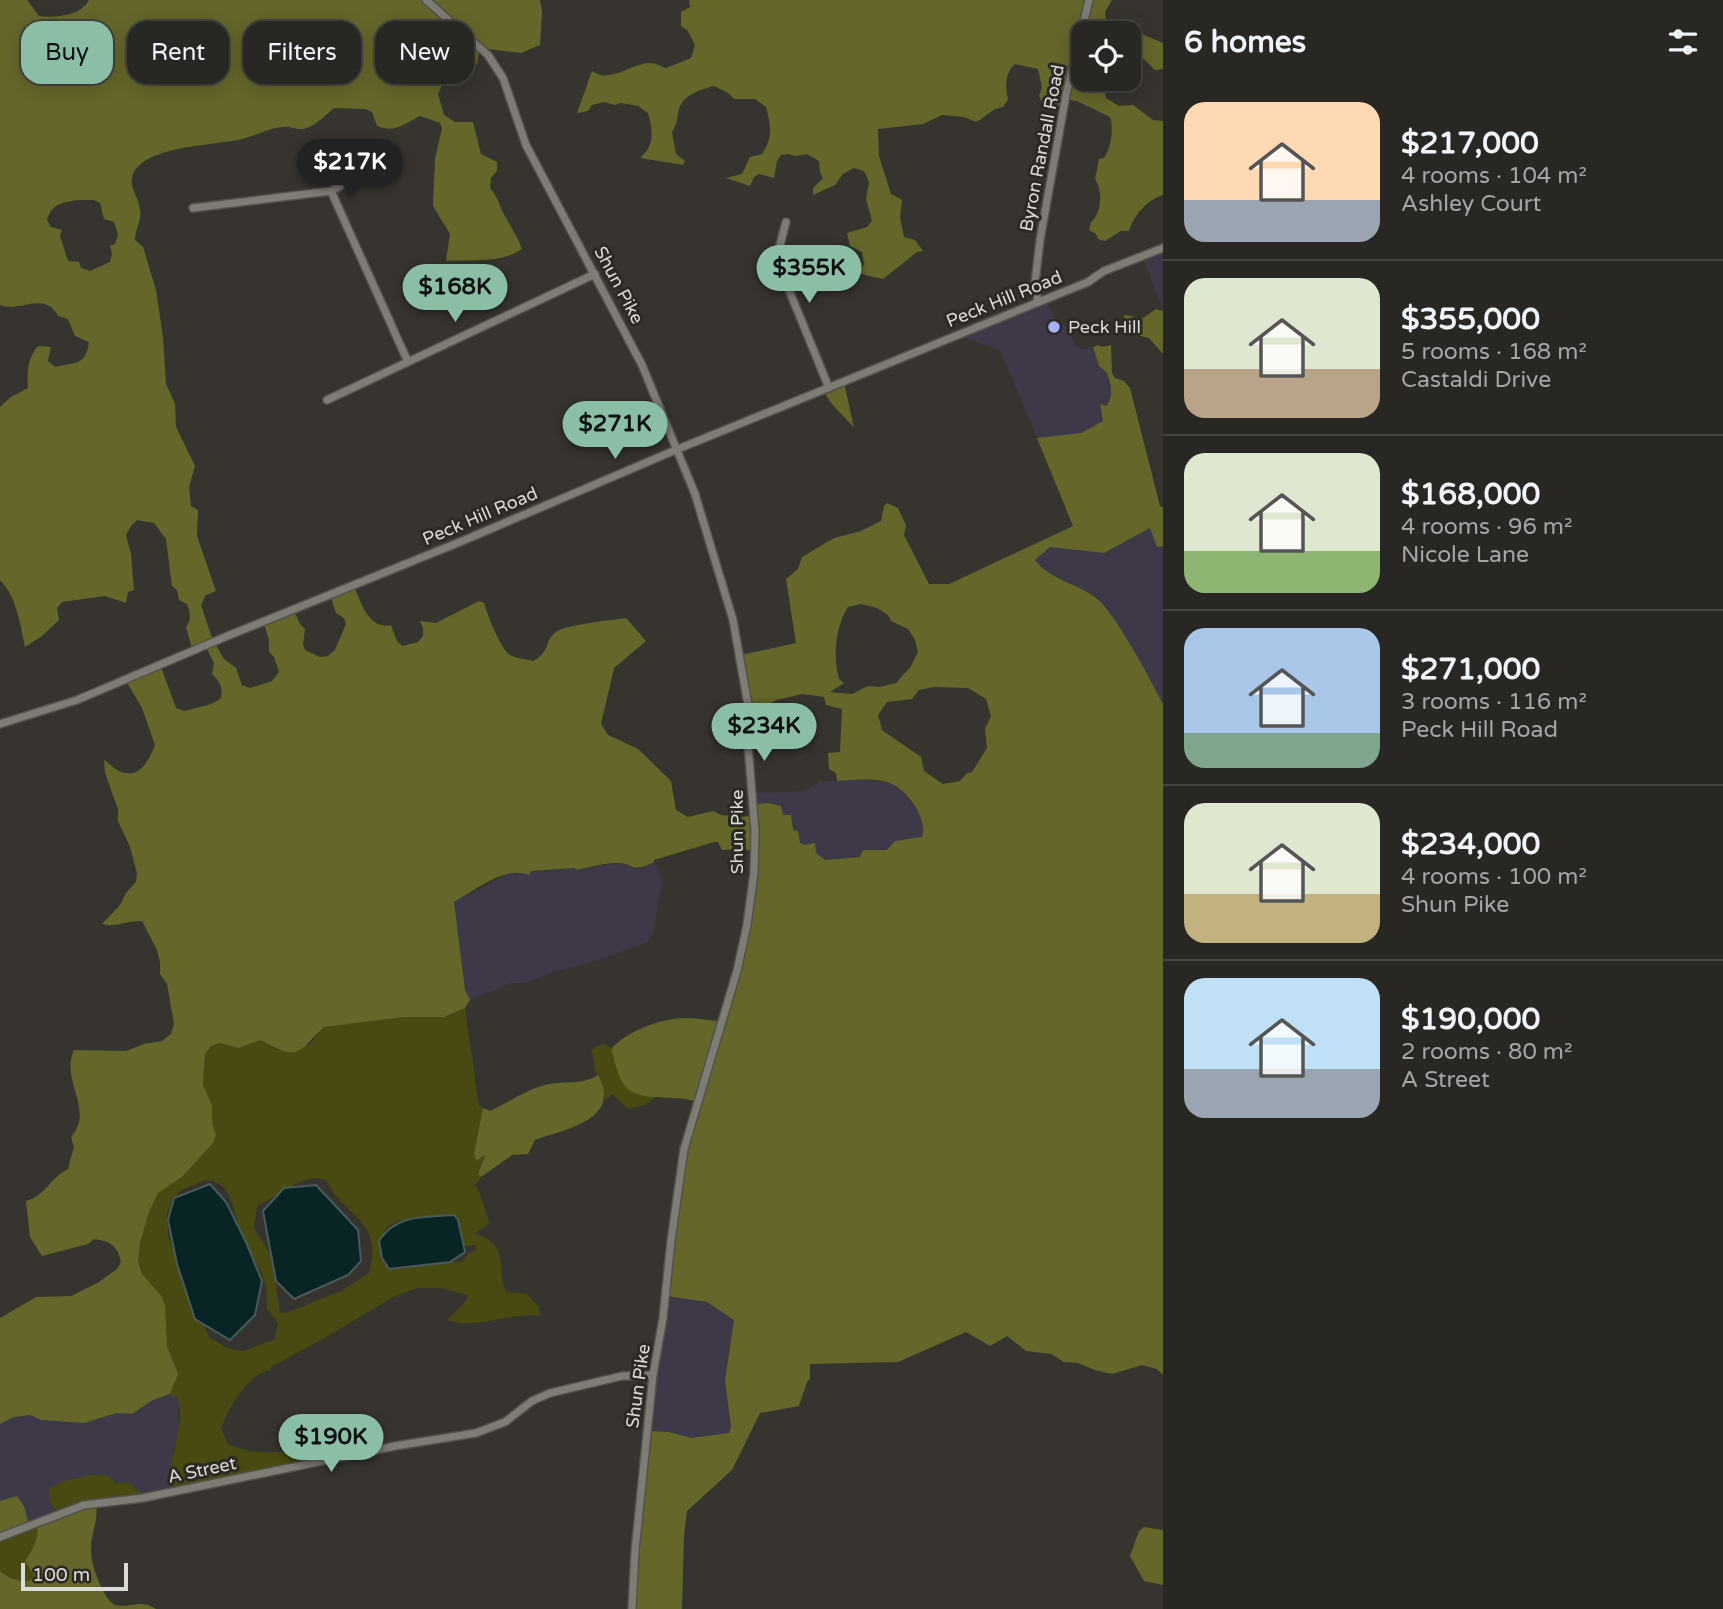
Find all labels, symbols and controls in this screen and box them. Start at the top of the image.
chip: Buy [21,21,113,84]
chip: Rent [127,21,229,84]
chip: Filters [243,21,361,84]
chip: New [375,21,474,84]
map controls [1071,21,1141,91]
button: locate [1071,21,1141,91]
icon: filters [1664,23,1702,61]
text: 6 homes [1184,24,1306,61]
street label: Byron Randall Road [1015,63,1069,233]
text: $217,000 [1401,125,1539,162]
icon: home [1240,130,1324,214]
pin: $217K [301,140,399,199]
text: $217K [314,148,386,176]
text: 4 rooms · 104 m² [1401,162,1587,190]
text: Ashley Court [1401,190,1541,218]
street label: Shun Pike [589,242,649,328]
pin: $355K [760,246,858,305]
text: $355K [773,254,845,282]
pin: $168K [406,264,504,324]
street label: Peck Hill Road [943,266,1065,332]
text: $168K [419,273,491,301]
text: $355,000 [1401,301,1540,338]
icon: home [1240,306,1324,390]
place label: Peck Hill [1068,316,1141,338]
marker: Peck Hill [1046,319,1062,335]
text: 5 rooms · 168 m² [1401,338,1587,366]
text: Castaldi Drive [1401,366,1551,394]
pin: $271K [566,402,664,461]
text: $271K [579,410,651,438]
text: $168,000 [1401,476,1540,513]
icon: home [1240,481,1324,565]
street label: Peck Hill Road [419,482,541,550]
text: 4 rooms · 96 m² [1401,513,1572,541]
text: Nicole Lane [1401,541,1529,569]
text: $271,000 [1401,651,1540,688]
icon: home [1240,656,1324,740]
text: 3 rooms · 116 m² [1401,688,1587,716]
pin: $234K [715,704,813,763]
text: $234K [728,712,800,740]
text: Peck Hill Road [1401,716,1558,744]
street label: Shun Pike [726,790,748,874]
text: $234,000 [1401,826,1540,863]
icon: home [1240,831,1324,915]
text: 4 rooms · 100 m² [1401,863,1587,891]
text: Shun Pike [1401,891,1509,919]
text: $190,000 [1401,1001,1540,1038]
icon: home [1240,1006,1324,1090]
text: 2 rooms · 80 m² [1401,1038,1572,1066]
text: A Street [1401,1066,1490,1094]
street label: Shun Pike [621,1343,655,1429]
pin: $190K [282,1414,380,1474]
text: $190K [295,1423,367,1451]
street label: A Street [166,1452,238,1488]
scale bar [21,1560,128,1592]
text: 100 m [32,1564,90,1586]

